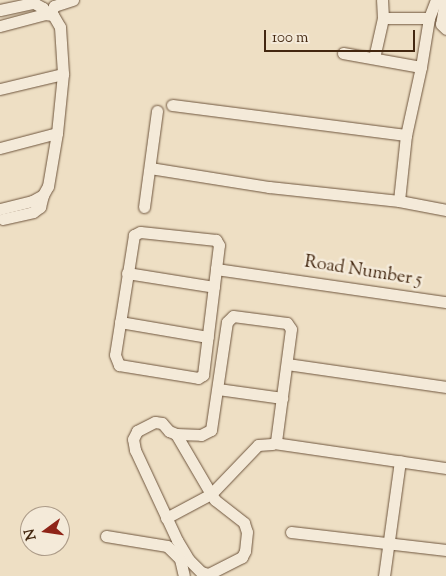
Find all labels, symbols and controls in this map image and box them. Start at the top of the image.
scale bar [266,20,417,52]
text: 100 m [272,28,308,49]
street label: Road Number 5 [303,252,423,292]
north arrow [20,506,70,556]
text: N [20,527,42,542]

